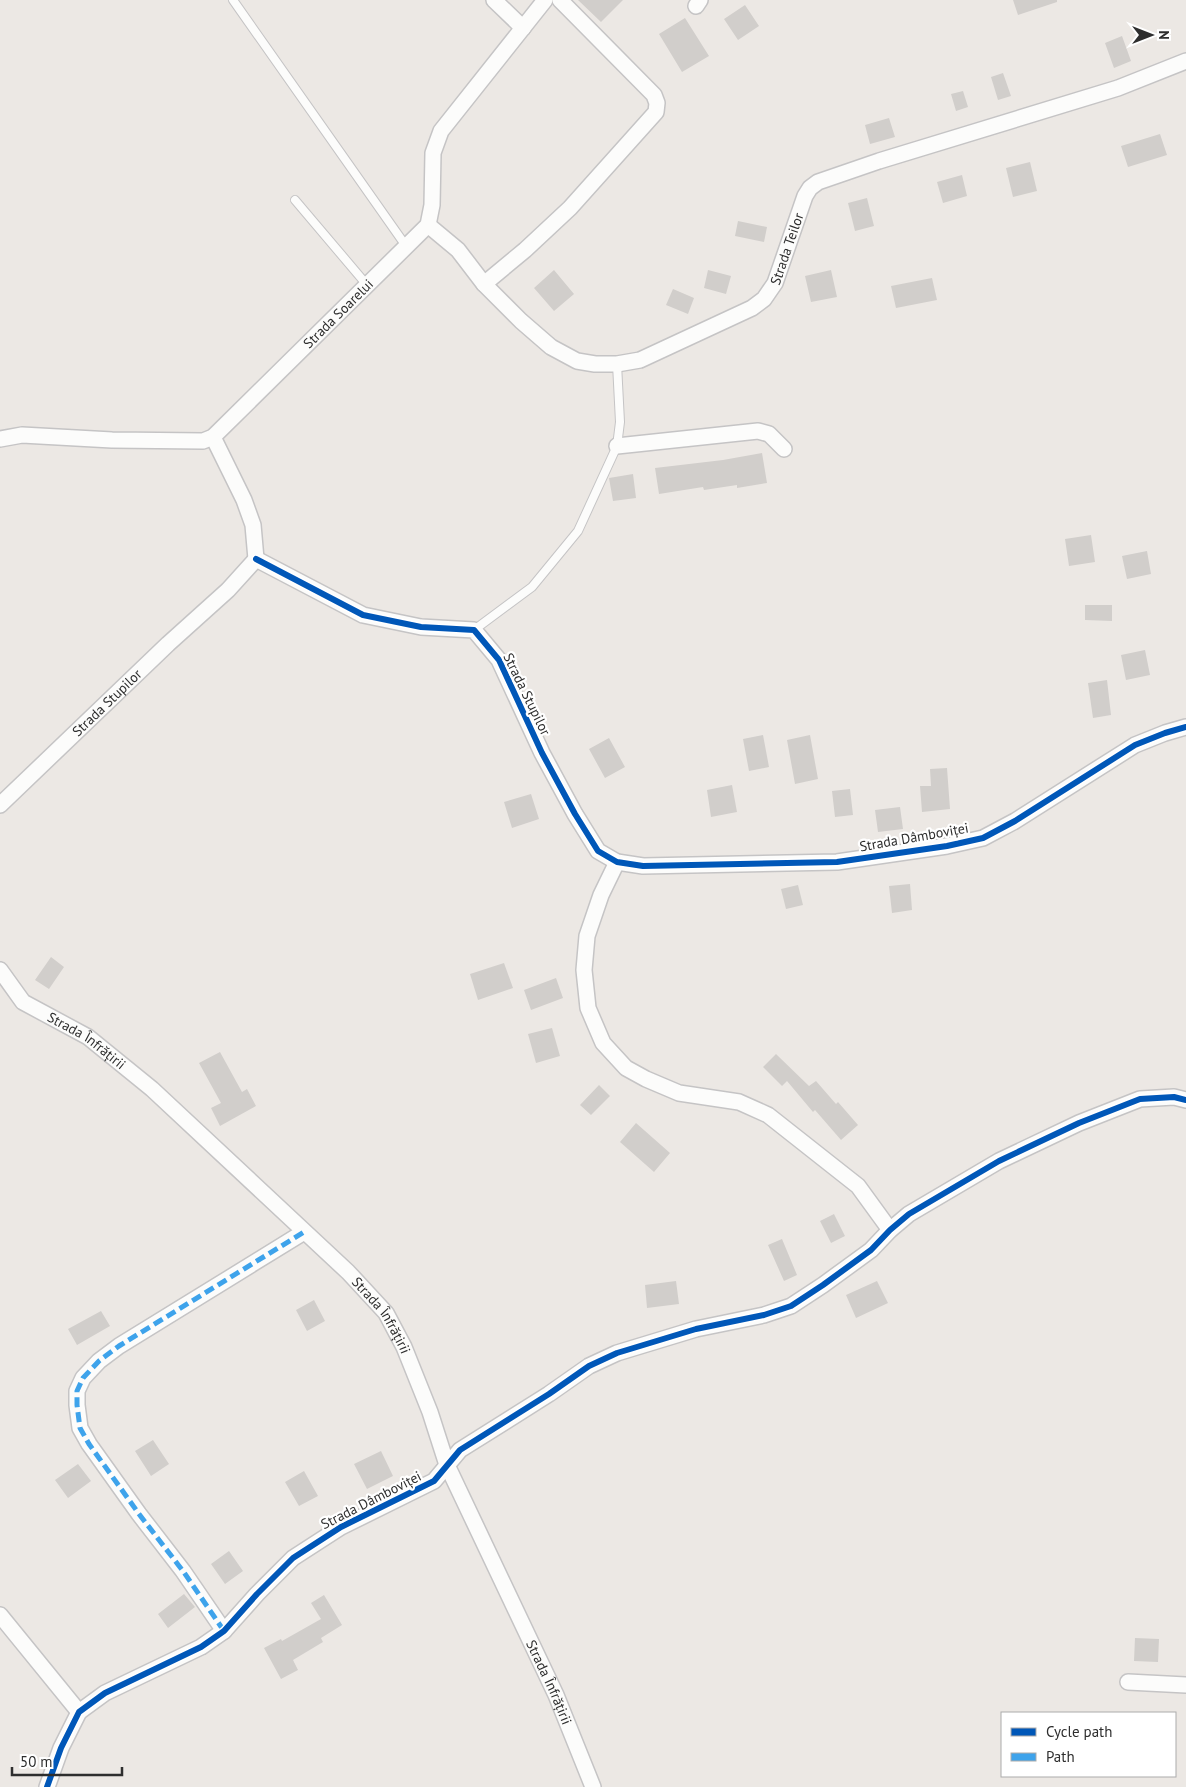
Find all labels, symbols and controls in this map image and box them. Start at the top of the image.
north arrow [1126,10,1176,60]
text: N [1155,30,1173,40]
street label: Strada Teilor [766,210,808,287]
street label: Strada Soarelui [299,275,377,352]
street label: Strada Stupilor [499,650,555,738]
street label: Strada Stupilor [68,665,146,740]
street label: Strada Dâmboviței [858,819,970,855]
street label: Strada Înfrățirii [44,1008,130,1073]
street label: Strada Înfrățirii [348,1273,415,1356]
street label: Strada Dâmboviței [318,1467,424,1533]
street label: Strada Înfrățirii [522,1637,576,1727]
legend [1001,1712,1176,1777]
text: Cycle path [1046,1722,1112,1741]
scale bar [12,1744,122,1776]
text: Path [1046,1747,1075,1766]
text: 50 m [20,1752,53,1771]

